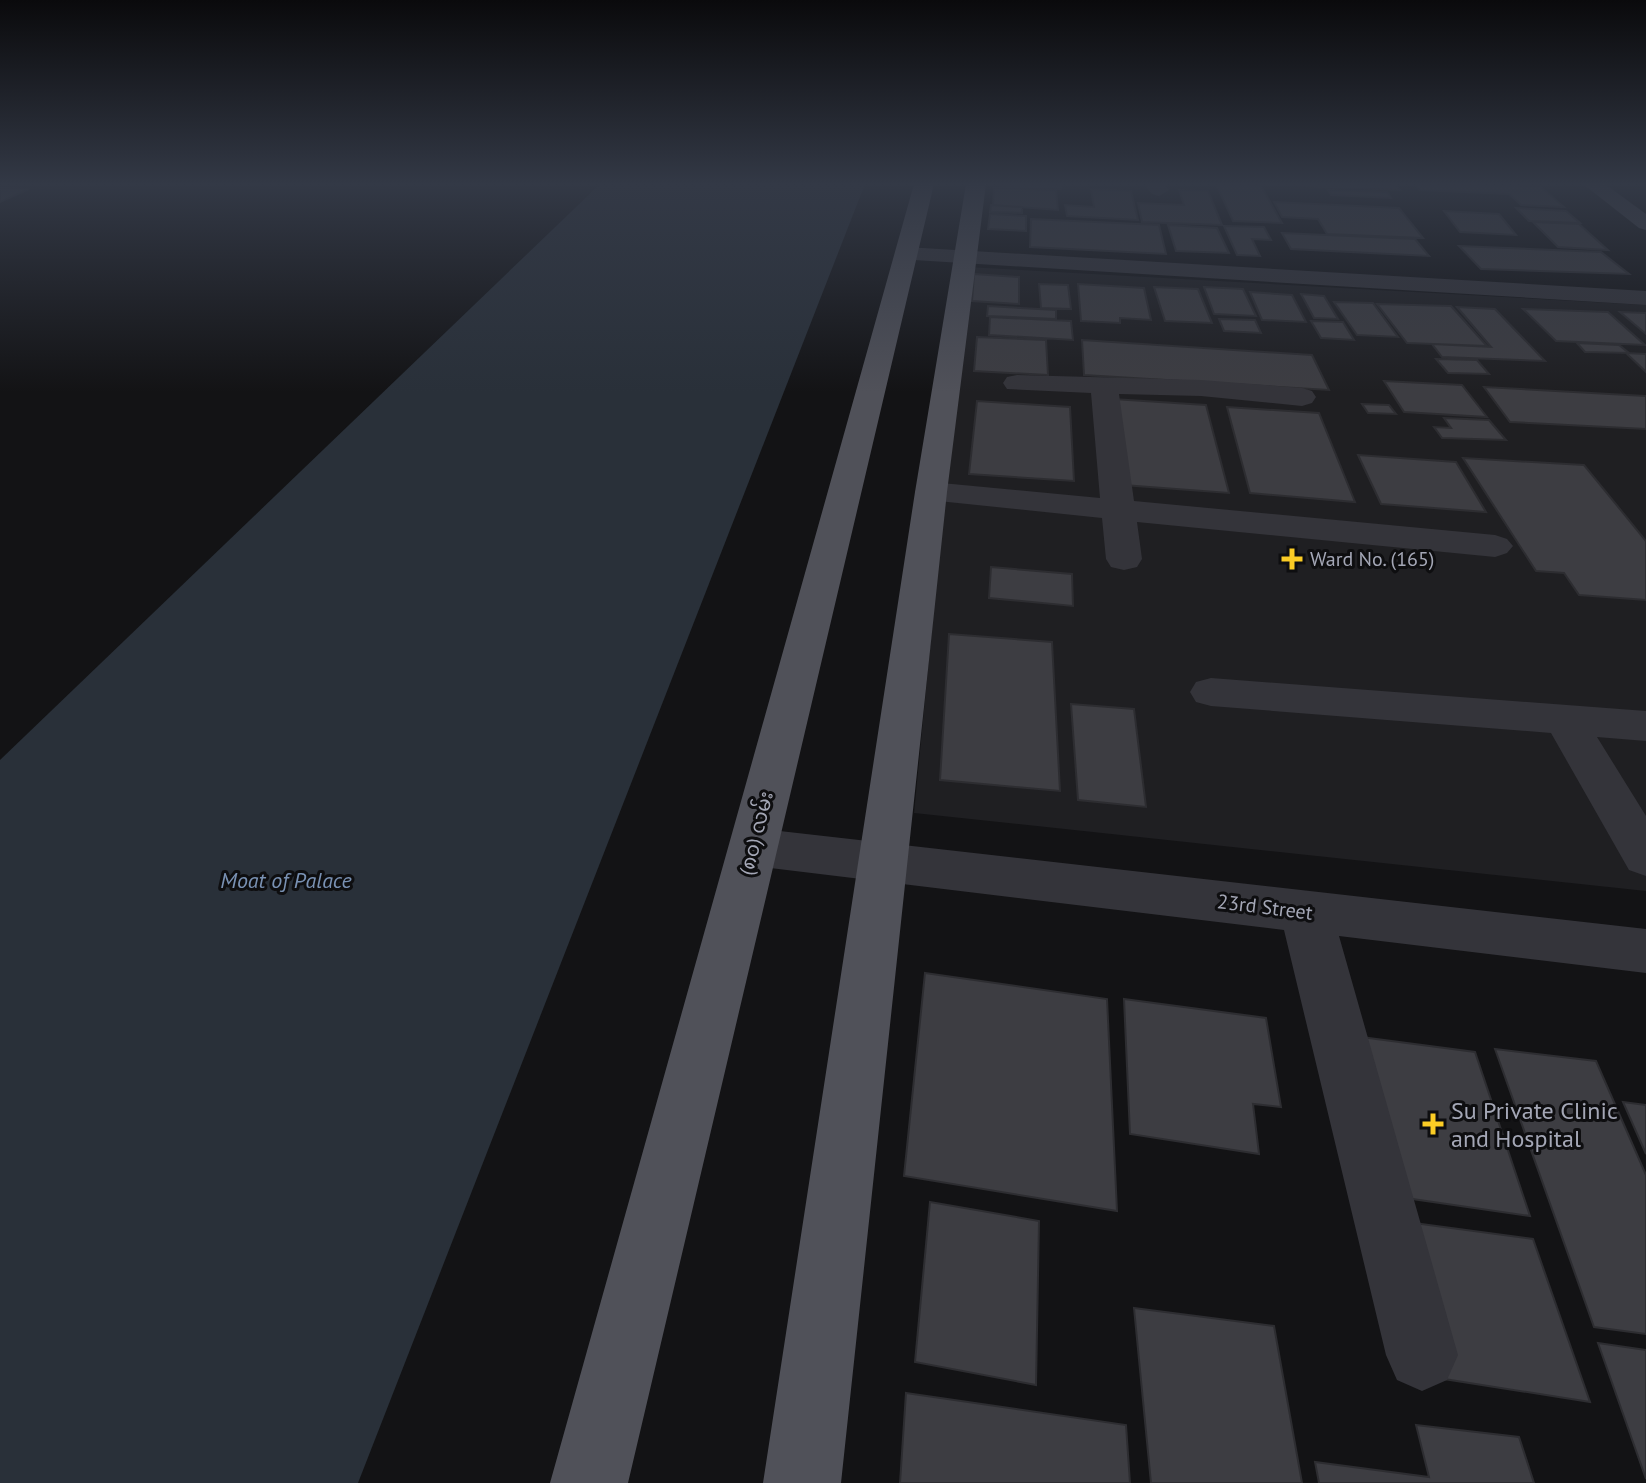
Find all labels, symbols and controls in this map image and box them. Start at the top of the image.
place label: Ward No. (165) [1310,546,1434,572]
marker: Ward No. (165) [1281,548,1303,570]
street label: (၈၀) လမ်း [732,788,779,878]
water label: Moat of Palace [220,866,352,894]
street label: 23rd Street [1216,888,1314,926]
place label: Su Private Clinic and Hospital [1451,1095,1618,1154]
marker: Su Private Clinic and Hospital [1422,1113,1444,1135]

